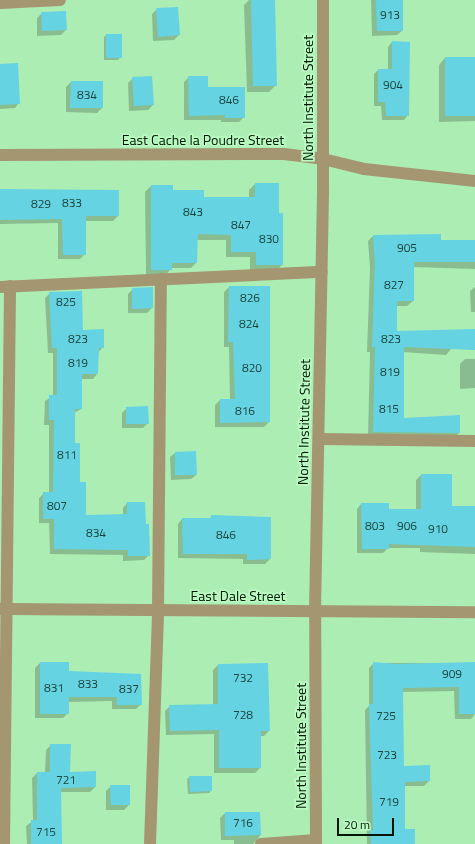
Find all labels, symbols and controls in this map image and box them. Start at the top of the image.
house number: 913 [380,8,400,22]
street label: North Institute Street [300,35,316,161]
house number: 904 [383,78,403,92]
house number: 834 [77,88,97,102]
house number: 846 [219,93,239,107]
street label: East Cache la Poudre Street [122,132,284,148]
house number: 833 [62,196,82,210]
house number: 829 [31,197,51,211]
house number: 843 [183,205,203,219]
house number: 847 [231,218,251,232]
house number: 830 [259,232,279,246]
house number: 905 [397,241,417,255]
house number: 827 [384,278,404,292]
house number: 826 [240,291,260,305]
house number: 825 [56,295,76,309]
house number: 824 [239,317,259,331]
house number: 823 [68,332,88,346]
house number: 823 [381,332,401,346]
house number: 819 [68,356,88,370]
street label: North Institute Street [295,359,313,485]
house number: 820 [242,361,262,375]
house number: 819 [380,365,400,379]
house number: 815 [379,402,399,416]
house number: 816 [235,404,255,418]
house number: 811 [57,448,77,462]
house number: 807 [47,499,67,513]
house number: 803 [365,519,385,533]
house number: 906 [397,519,417,533]
house number: 910 [428,522,448,536]
house number: 834 [86,526,106,540]
house number: 846 [216,528,236,542]
street label: East Dale Street [191,588,285,604]
house number: 909 [442,667,462,681]
house number: 732 [233,671,253,685]
house number: 833 [78,677,98,691]
house number: 831 [44,681,64,695]
house number: 837 [119,682,139,696]
street label: North Institute Street [293,683,309,809]
house number: 728 [233,708,253,722]
house number: 725 [376,709,396,723]
house number: 723 [377,748,397,762]
house number: 721 [56,773,76,787]
house number: 719 [379,795,399,809]
scale bar [339,810,396,836]
text: 20 m [344,815,370,834]
house number: 716 [233,816,253,830]
house number: 715 [36,825,56,839]

